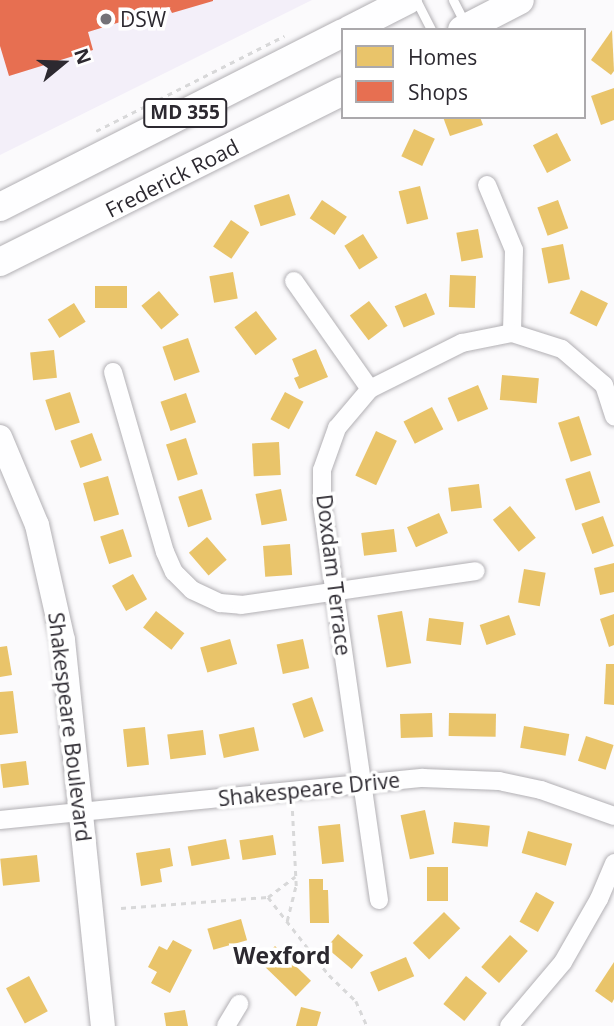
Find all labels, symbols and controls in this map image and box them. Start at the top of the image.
place label: DSW [120,6,166,32]
marker: DSW [98,11,114,27]
north arrow [28,28,98,98]
legend [341,28,586,119]
text: Homes [408,43,477,71]
text: N [68,45,98,68]
text: Shops [408,78,468,106]
road number: MD 355 [143,97,227,128]
street label: Frederick Road [101,134,243,222]
street label: Doxdam Terrace [312,493,356,657]
street label: Shakespeare Boulevard [43,611,97,843]
street label: Shakespeare Drive [217,767,401,811]
district label: Wexford [233,941,331,969]

